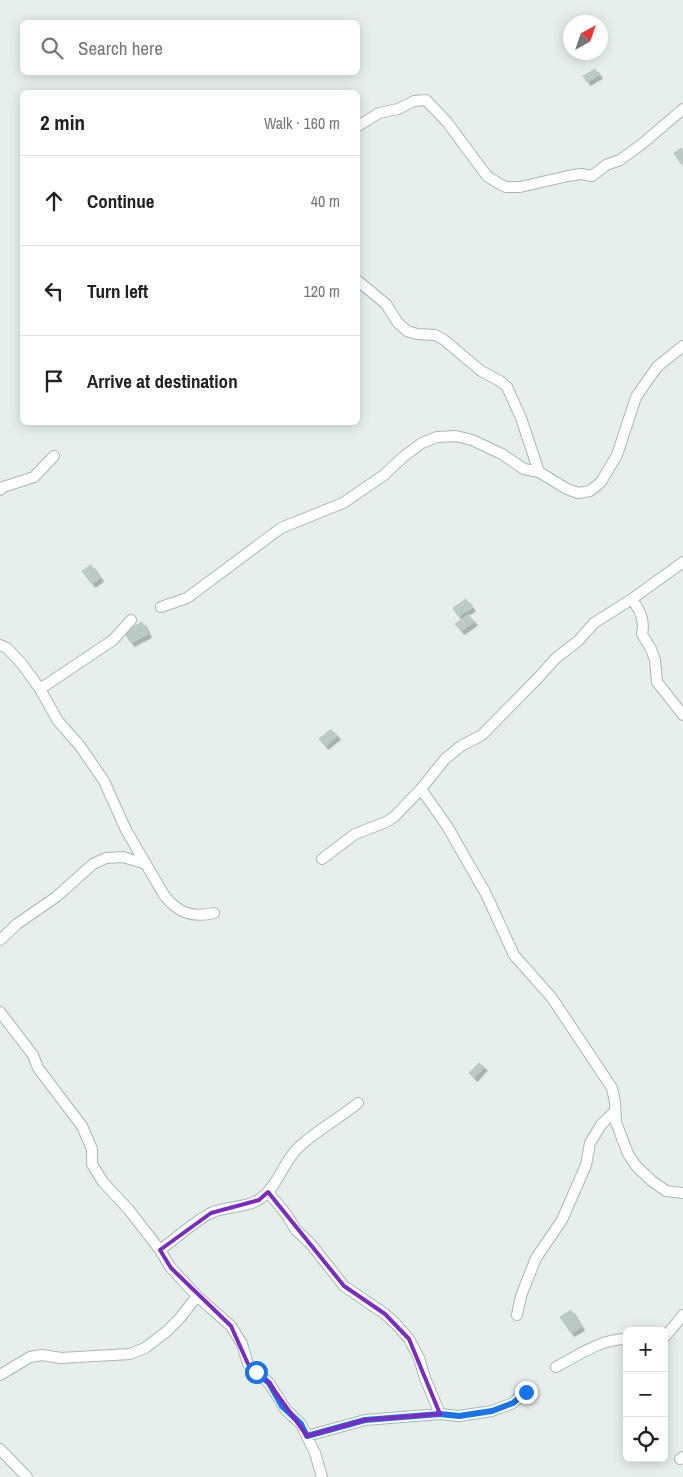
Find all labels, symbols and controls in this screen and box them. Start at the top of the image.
north arrow [563,15,608,60]
search box [20,20,360,75]
icon: search [38,34,66,62]
text: Search here [78,35,163,61]
text: 2 min [40,108,85,137]
text: Walk · 160 m [264,112,340,134]
icon: ahead [40,187,68,215]
text: Continue [87,188,155,214]
text: 40 m [311,190,340,212]
icon: left [40,277,68,305]
text: Turn left [87,278,148,304]
text: 120 m [304,280,340,302]
icon: arrive [40,367,68,395]
text: Arrive at destination [87,368,238,394]
map controls [623,1327,668,1462]
button: + [623,1327,668,1372]
route start [245,1361,268,1384]
button: − [623,1372,668,1417]
route end [515,1381,538,1404]
button: locate [623,1417,668,1462]

